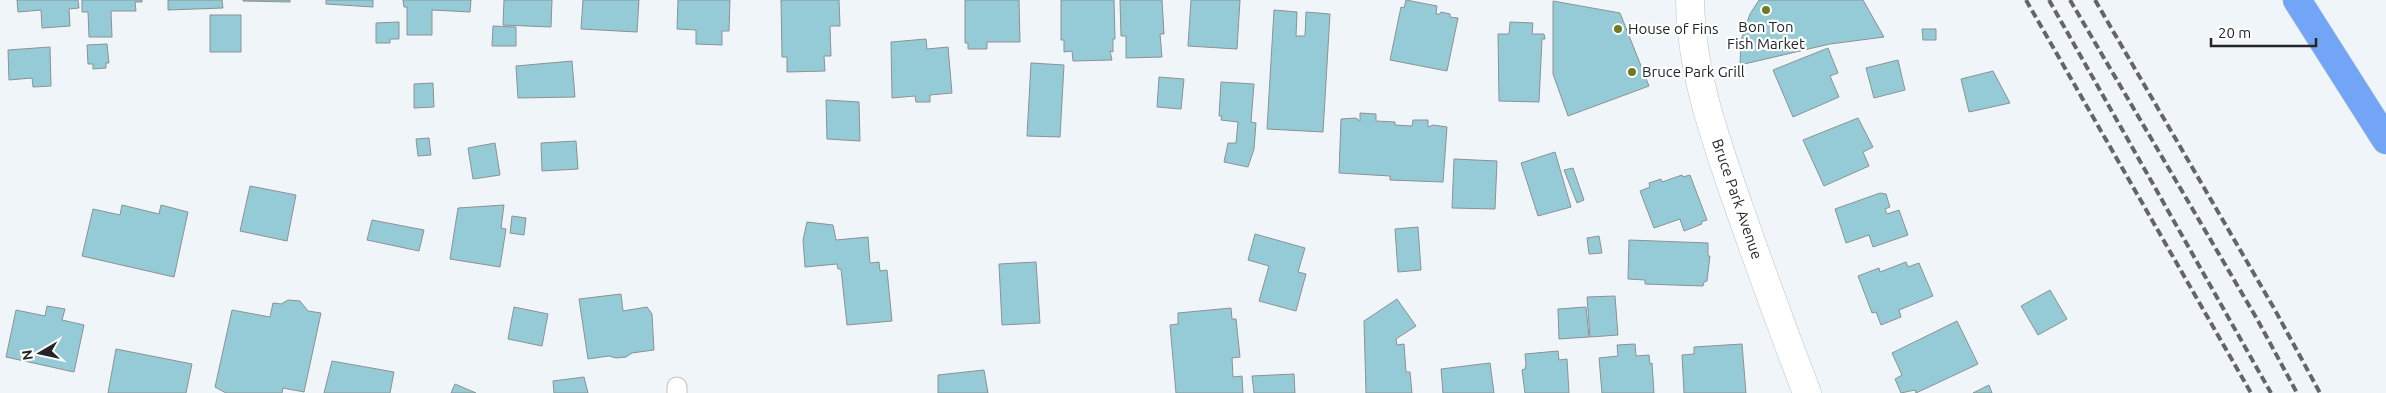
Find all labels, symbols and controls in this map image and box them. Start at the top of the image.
marker: Bon Ton Fish Market [1760,4,1772,16]
scale bar [2211,15,2316,47]
place label: Bon Ton Fish Market [1727,18,1805,52]
place label: House of Fins [1628,20,1719,37]
marker: House of Fins [1612,23,1624,35]
text: 20 m [2218,24,2251,41]
place label: Bruce Park Grill [1642,63,1745,80]
marker: Bruce Park Grill [1626,66,1638,78]
street label: Bruce Park Avenue [1709,136,1766,261]
north arrow [15,328,65,378]
text: N [18,349,36,361]

